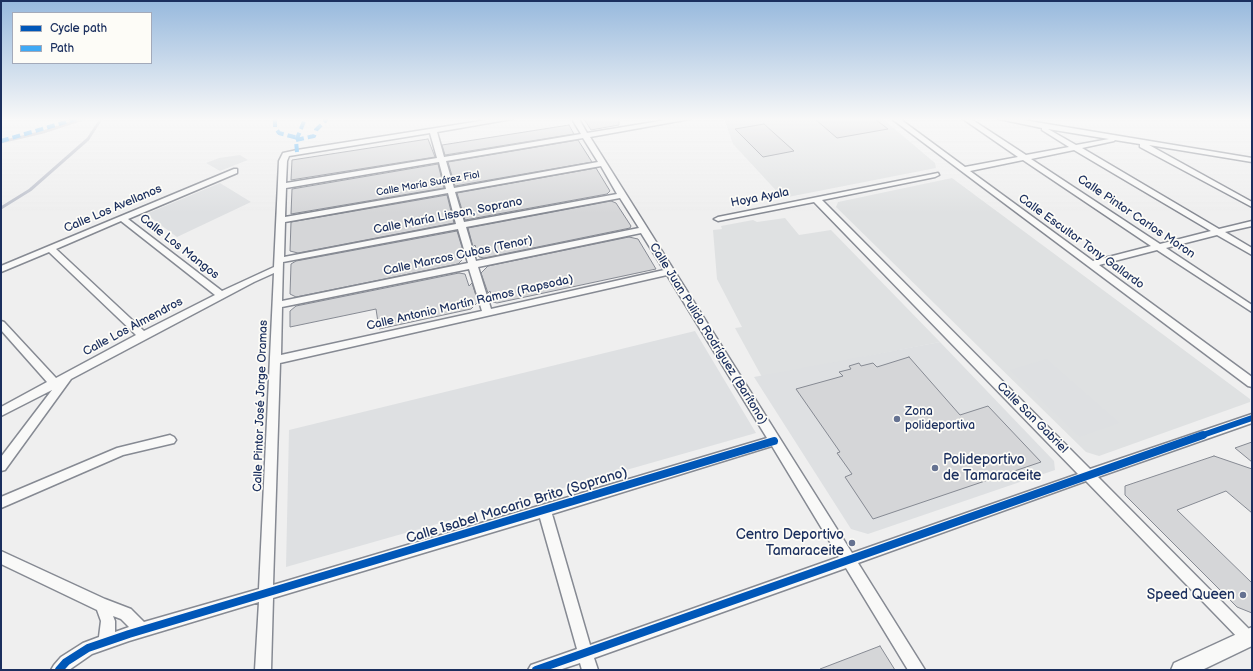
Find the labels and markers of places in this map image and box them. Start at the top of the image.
place label: Zona polideportiva [905,405,975,433]
marker: Zona polideportiva [892,414,902,424]
place label: Polideportivo de Tamaraceite [943,452,1041,484]
marker: Polideportivo de Tamaraceite [930,463,940,473]
place label: Centro Deportivo Tamaraceite [736,527,844,560]
marker: Centro Deportivo Tamaraceite [847,538,857,548]
place label: Speed Queen [1147,587,1235,603]
marker: Speed Queen [1238,590,1248,600]

